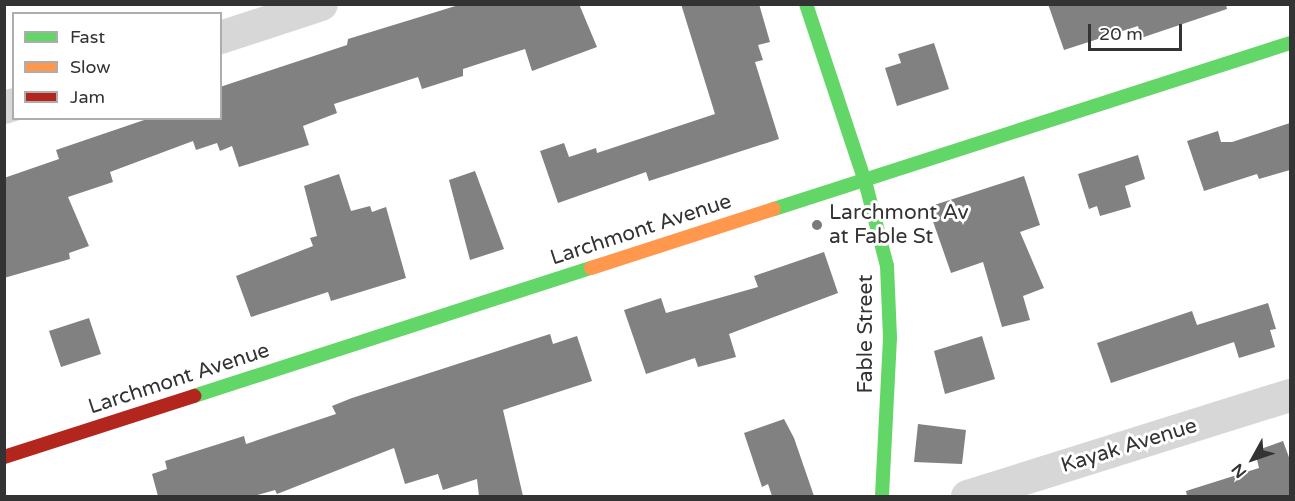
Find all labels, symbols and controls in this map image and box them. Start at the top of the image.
legend [12,12,222,120]
scale bar [1091,12,1186,50]
text: 20 m [1099,23,1143,45]
text: Fast [70,26,105,48]
text: Slow [70,56,111,78]
text: Jam [70,86,105,108]
street label: Larchmont Avenue [547,189,735,271]
place label: Larchmont Av at Fable St [829,200,969,250]
marker: Larchmont Av at Fable St [810,218,824,232]
street label: Fable Street [853,275,879,393]
street label: Larchmont Avenue [85,338,273,420]
street label: Kayak Avenue [1058,413,1200,479]
north arrow [1223,429,1283,489]
text: N [1227,459,1251,482]

